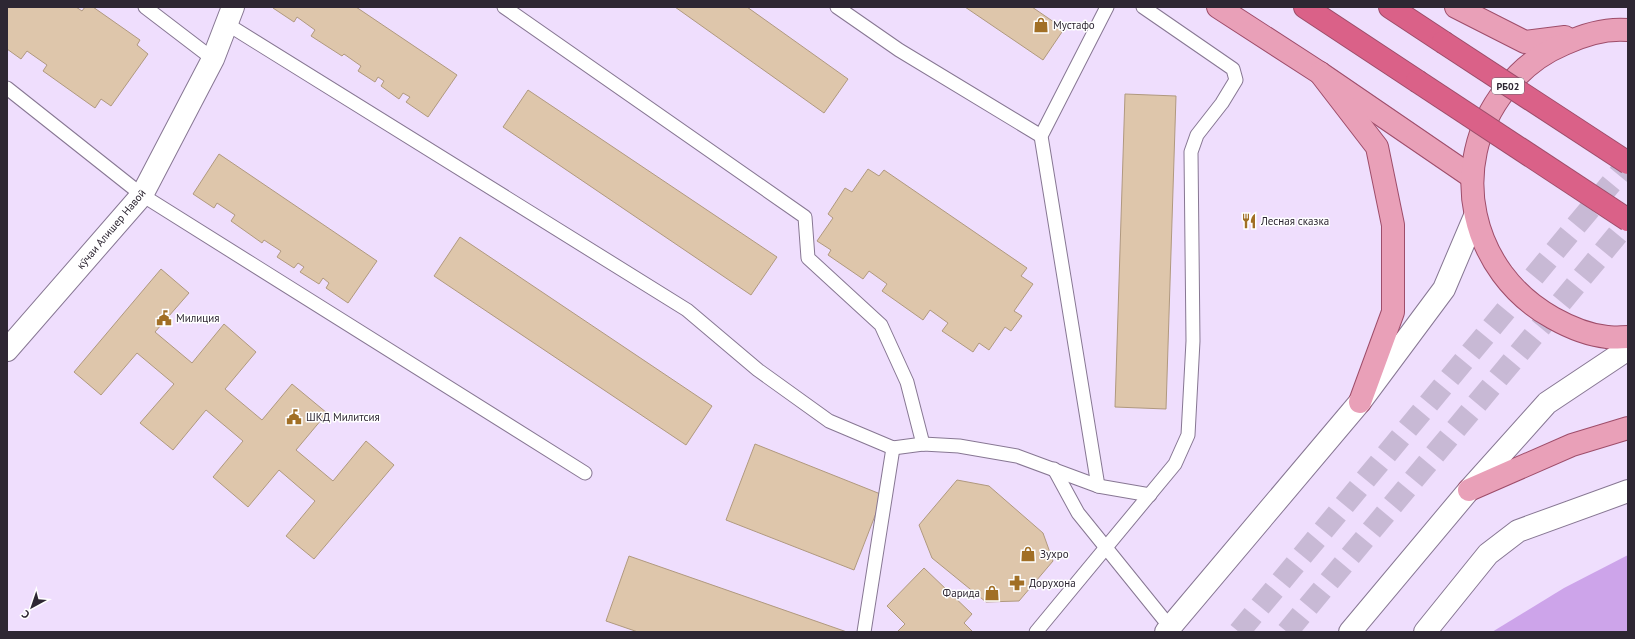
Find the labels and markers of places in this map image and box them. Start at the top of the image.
shop icon: Мустафо [1032,16,1050,34]
place label: Мустафо [1053,18,1095,32]
restaurant icon: Лесная сказка [1240,212,1258,230]
place label: Лесная сказка [1260,214,1329,228]
public building icon: Милиция [155,309,173,327]
place label: Милиция [176,311,220,325]
public building icon: ШКД Милитсия [285,408,303,426]
place label: ШКД Милитсия [306,410,380,424]
shop icon: Зухро [1019,545,1037,563]
place label: Зухро [1040,547,1069,561]
pharmacy icon: Дорухона [1008,574,1026,592]
place label: Дорухона [1029,576,1076,590]
shop icon: Фарида [983,584,1001,602]
place label: Фарида [943,586,980,600]

